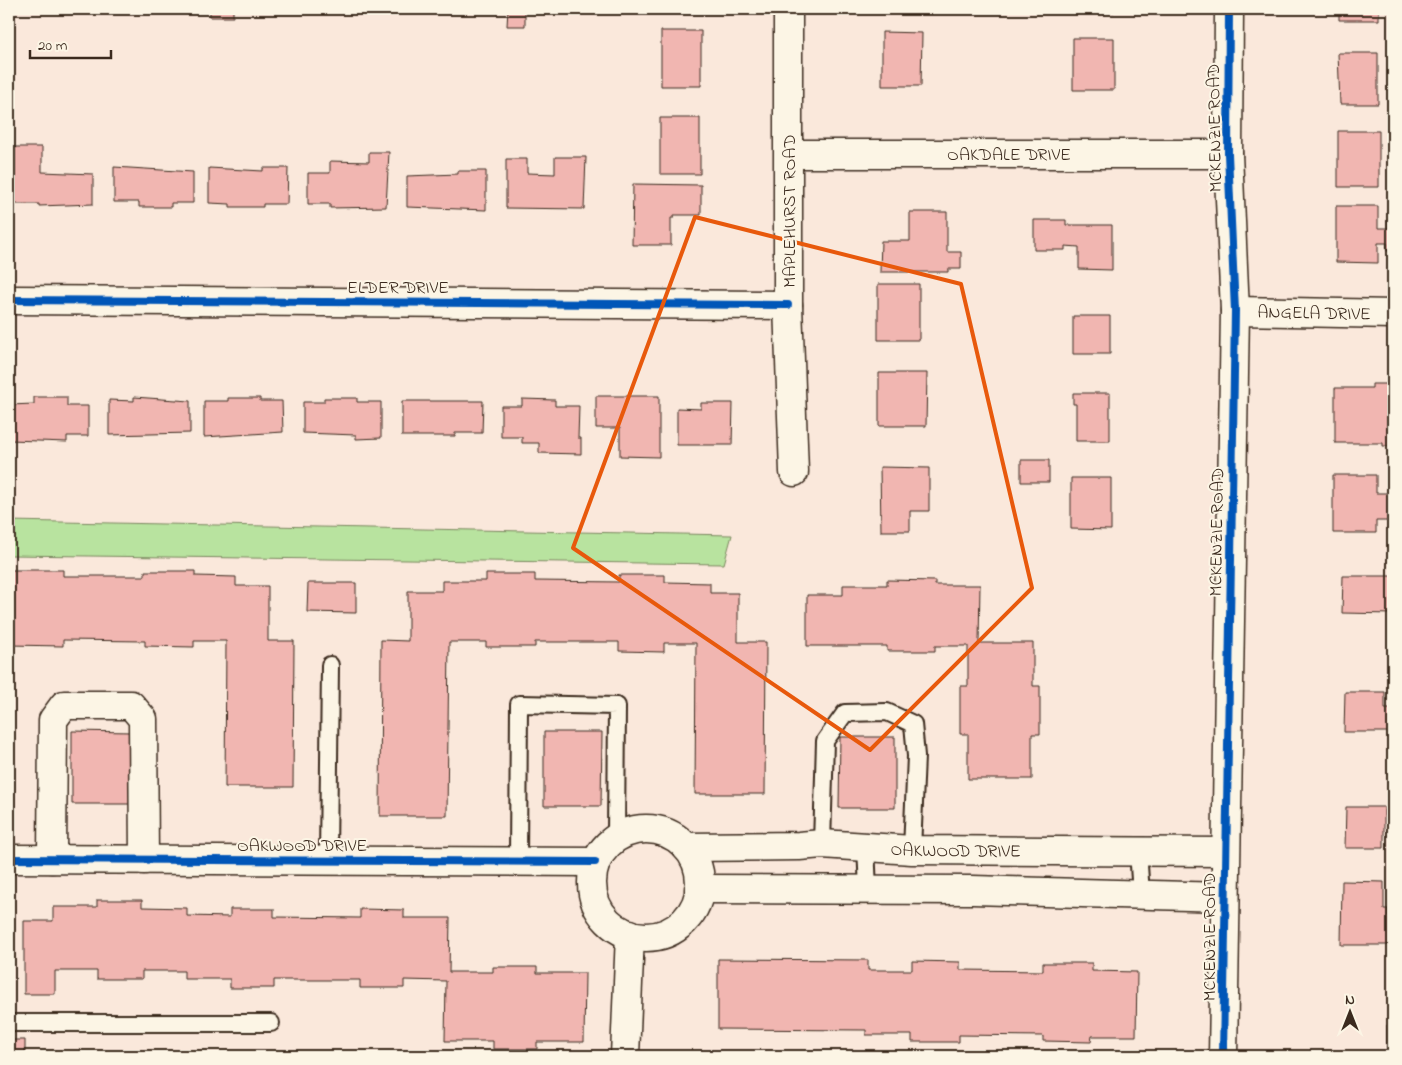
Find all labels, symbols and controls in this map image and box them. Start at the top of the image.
scale bar [30,28,111,60]
text: 20 m [38,35,68,57]
street label: MCKENZIE ROAD [1202,63,1230,193]
street label: MAPLEHURST ROAD [778,134,804,288]
street label: OAKDALE DRIVE [947,143,1071,169]
street label: ELDER DRIVE [347,276,449,302]
street label: ANGELA DRIVE [1257,300,1371,329]
street label: MCKENZIE ROAD [1204,467,1232,597]
street label: OAKWOOD DRIVE [237,834,367,860]
street label: OAKWOOD DRIVE [890,838,1021,866]
street label: MCKENZIE ROAD [1198,873,1224,1001]
north arrow [1324,988,1374,1038]
text: N [1345,990,1355,1011]

